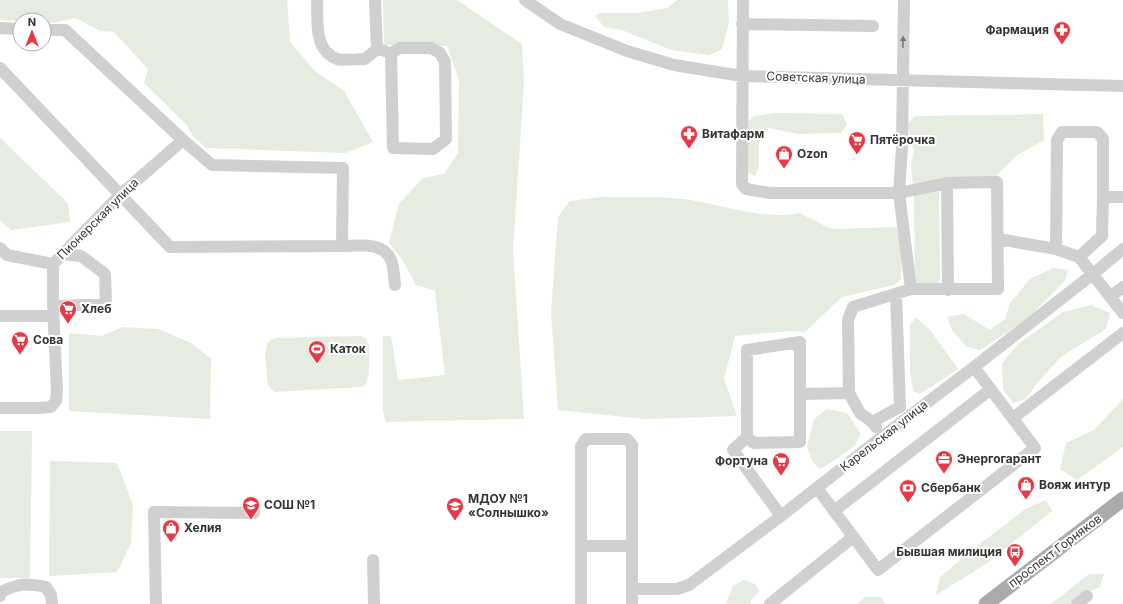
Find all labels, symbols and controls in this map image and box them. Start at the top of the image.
north arrow [12,12,52,52]
text: N [28,15,36,29]
pharmacy icon: Фармация [1052,20,1072,45]
place label: Фармация [985,22,1049,37]
one-way arrow [900,35,906,48]
street label: Советская улица [766,68,866,87]
pharmacy icon: Витафарм [679,124,699,149]
place label: Витафарм [702,126,764,141]
supermarket icon: Пятёрочка [847,130,867,155]
place label: Пятёрочка [870,132,935,147]
shop icon: Ozon [774,144,794,169]
place label: Ozon [797,146,828,161]
street label: Пионерская улица [54,175,141,262]
supermarket icon: Хлеб [58,299,78,324]
place label: Хлеб [81,301,112,316]
supermarket icon: Сова [10,330,30,355]
place label: Сова [33,332,63,347]
sports icon: Каток [307,339,327,364]
place label: Каток [330,341,366,356]
street label: Карельская улица [837,397,930,474]
office icon: Энергогарант [934,449,954,474]
supermarket icon: Фортуна [771,451,791,476]
place label: Энергогарант [957,451,1041,466]
place label: Фортуна [715,453,768,468]
shop icon: Вояж интур [1016,475,1036,500]
place label: Вояж интур [1039,477,1111,492]
bank icon: Сбербанк [898,478,918,503]
place label: Сбербанк [921,480,981,495]
place label: МДОУ №1 «Солнышко» [468,491,549,520]
school or university icon: СОШ №1 [241,495,261,520]
school or university icon: МДОУ №1 «Солнышко» [445,496,465,521]
place label: СОШ №1 [264,497,315,512]
street label: проспект Горняков [1005,511,1104,590]
shop icon: Хелия [161,518,181,543]
place label: Хелия [184,520,221,535]
bus stop icon: Бывшая милиция [1005,542,1025,567]
place label: Бывшая милиция [896,544,1002,559]

